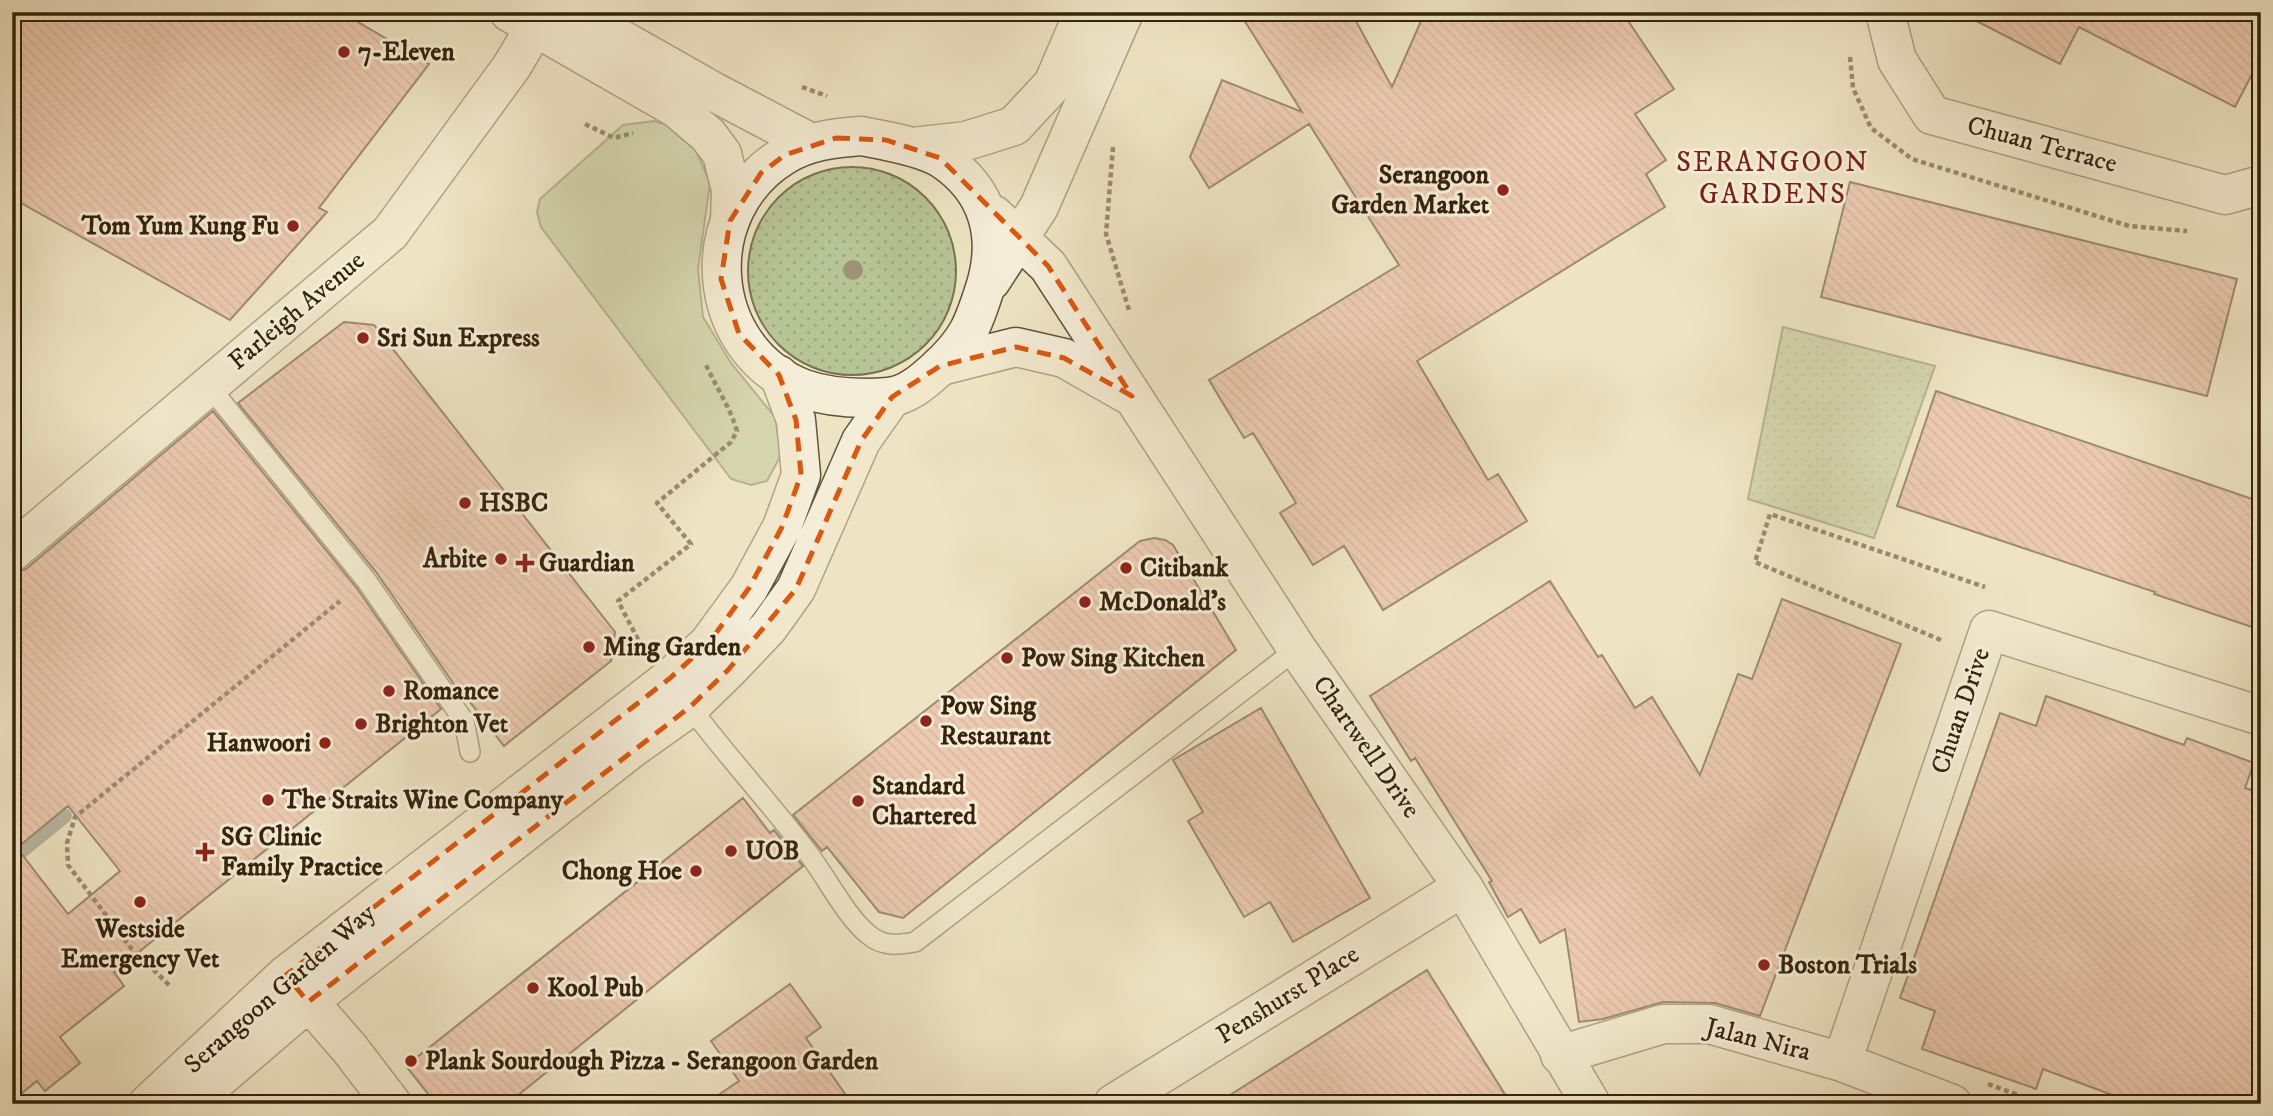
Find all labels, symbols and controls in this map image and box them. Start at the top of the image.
place label: 7-Eleven [358,36,455,69]
marker: 7-Eleven [336,44,352,60]
street label: Chuan Terrace [1963,109,2121,181]
district label: SERANGOON GARDENS [1676,145,1870,212]
place label: Serangoon Garden Market [1331,159,1490,222]
marker: Serangoon Garden Market [1495,182,1511,198]
place label: Tom Yum Kung Fu [81,210,279,243]
marker: Tom Yum Kung Fu [285,218,301,234]
street label: Farleigh Avenue [222,244,372,378]
place label: Sri Sun Express [377,322,540,355]
marker: Sri Sun Express [355,330,371,346]
place label: HSBC [479,487,548,520]
marker: HSBC [457,495,473,511]
place label: Arbite [422,543,487,576]
place label: Guardian [539,547,635,580]
marker: Arbite [493,551,509,567]
place label: Citibank [1140,552,1230,585]
marker: Guardian [517,555,533,571]
marker: Citibank [1118,560,1134,576]
place label: McDonald's [1099,586,1226,619]
marker: McDonald's [1077,594,1093,610]
place label: Ming Garden [603,631,742,664]
marker: Ming Garden [581,639,597,655]
place label: Pow Sing Kitchen [1021,642,1205,675]
street label: Chuan Drive [1924,643,1998,779]
marker: Pow Sing Kitchen [999,650,1015,666]
street label: Chartwell Drive [1305,669,1427,825]
place label: Romance [403,675,499,708]
marker: Romance [381,683,397,699]
place label: Pow Sing Restaurant [940,690,1052,753]
place label: Brighton Vet [375,708,509,741]
marker: Pow Sing Restaurant [918,713,934,729]
marker: Brighton Vet [353,716,369,732]
place label: Hanwoori [206,727,311,760]
marker: Hanwoori [317,735,333,751]
place label: Standard Chartered [872,770,977,833]
place label: The Straits Wine Company [281,784,564,817]
marker: The Straits Wine Company [260,792,276,808]
marker: Standard Chartered [850,793,866,809]
place label: SG Clinic Family Practice [221,821,383,884]
place label: UOB [745,835,800,868]
marker: SG Clinic Family Practice [195,842,215,862]
marker: UOB [723,843,739,859]
place label: Chong Hoe [562,855,682,888]
marker: Chong Hoe [688,863,704,879]
marker: Westside Emergency Vet [132,894,148,910]
street label: Serangoon Garden Way [177,896,383,1081]
place label: Westside Emergency Vet [61,913,220,976]
street label: Penshurst Place [1211,938,1365,1052]
place label: Boston Trials [1778,949,1917,982]
marker: Boston Trials [1756,957,1772,973]
place label: Kool Pub [547,972,643,1005]
marker: Kool Pub [525,980,541,996]
street label: Jalan Nira [1700,1011,1814,1069]
place label: Plank Sourdough Pizza - Serangoon Garden [425,1045,879,1078]
marker: Plank Sourdough Pizza - Serangoon Garden [403,1053,419,1069]

